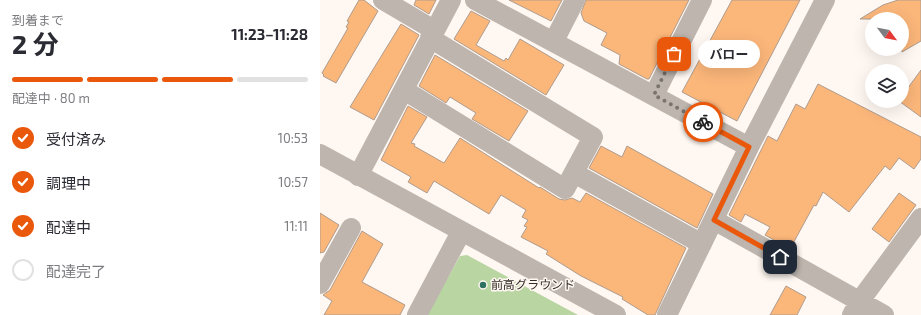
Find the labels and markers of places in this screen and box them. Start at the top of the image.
pin [657,37,691,71]
callout: バロー [698,40,760,68]
pin [763,240,797,274]
place label: 前高グラウンド [491,277,575,291]
marker: 前高グラウンド [478,280,488,290]

